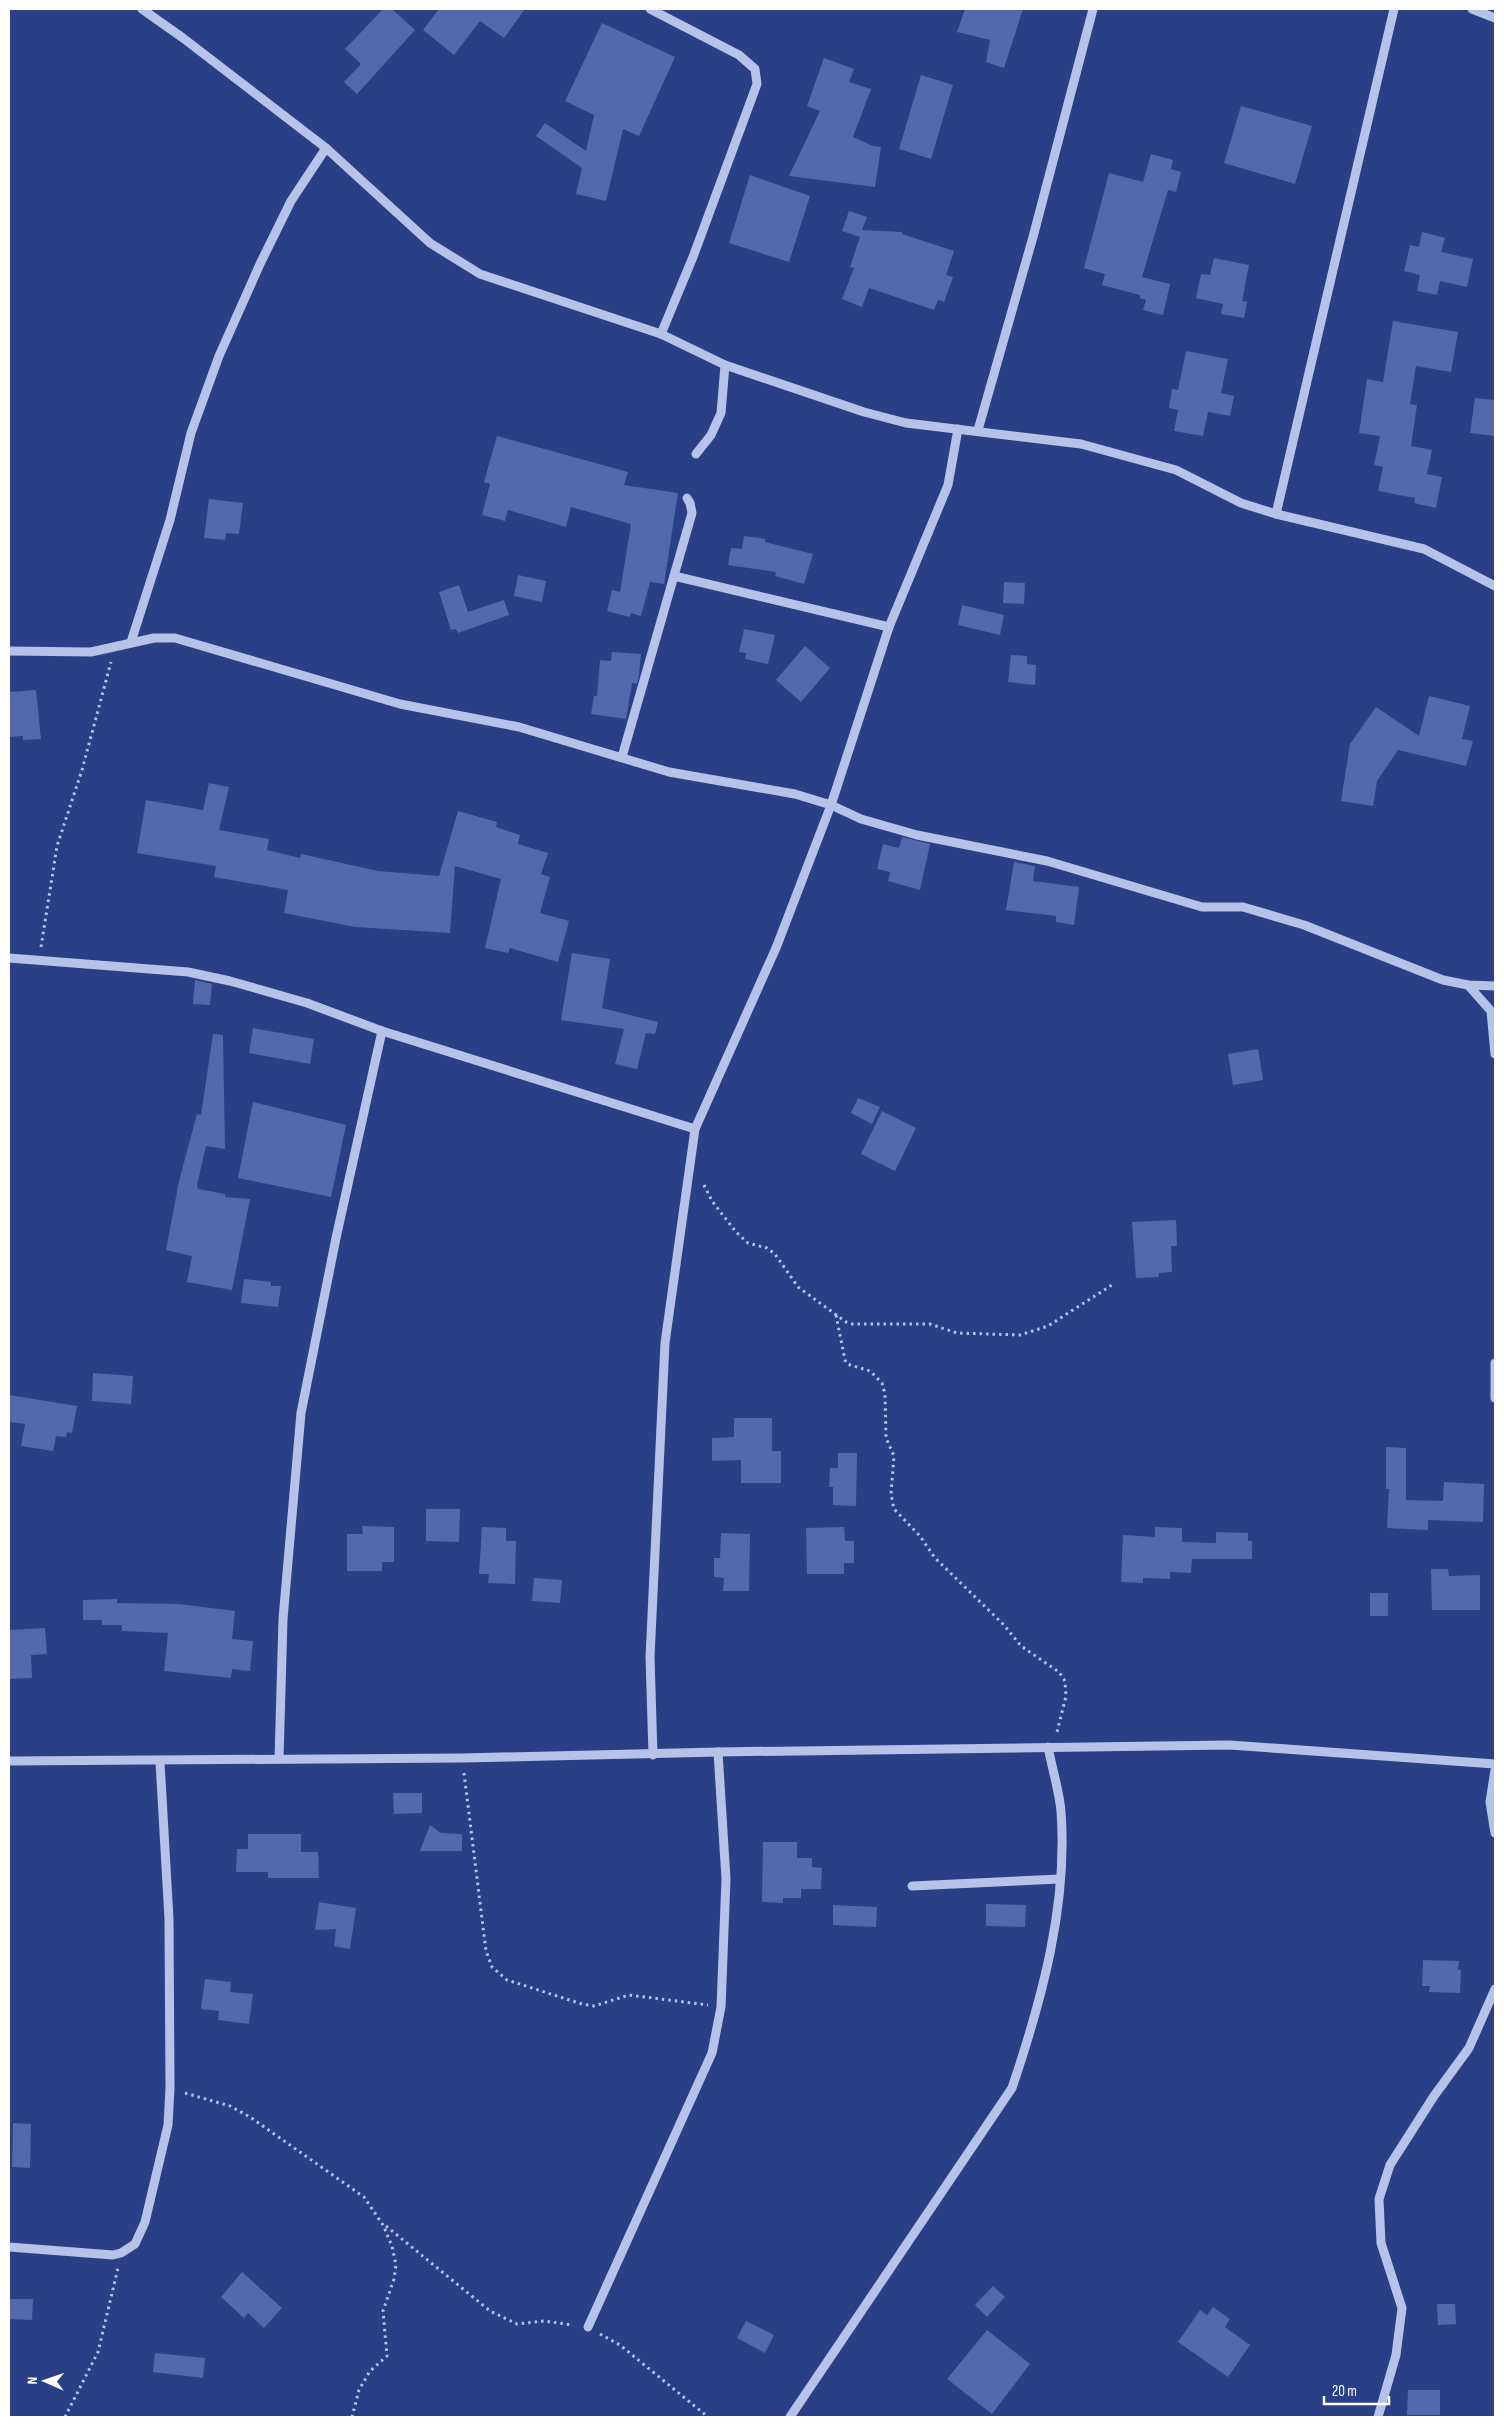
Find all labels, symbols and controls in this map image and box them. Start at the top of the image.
north arrow [20,2356,70,2406]
scale bar [1324,2374,1389,2406]
text: N [24,2377,41,2385]
text: 20 m [1332,2382,1357,2401]

